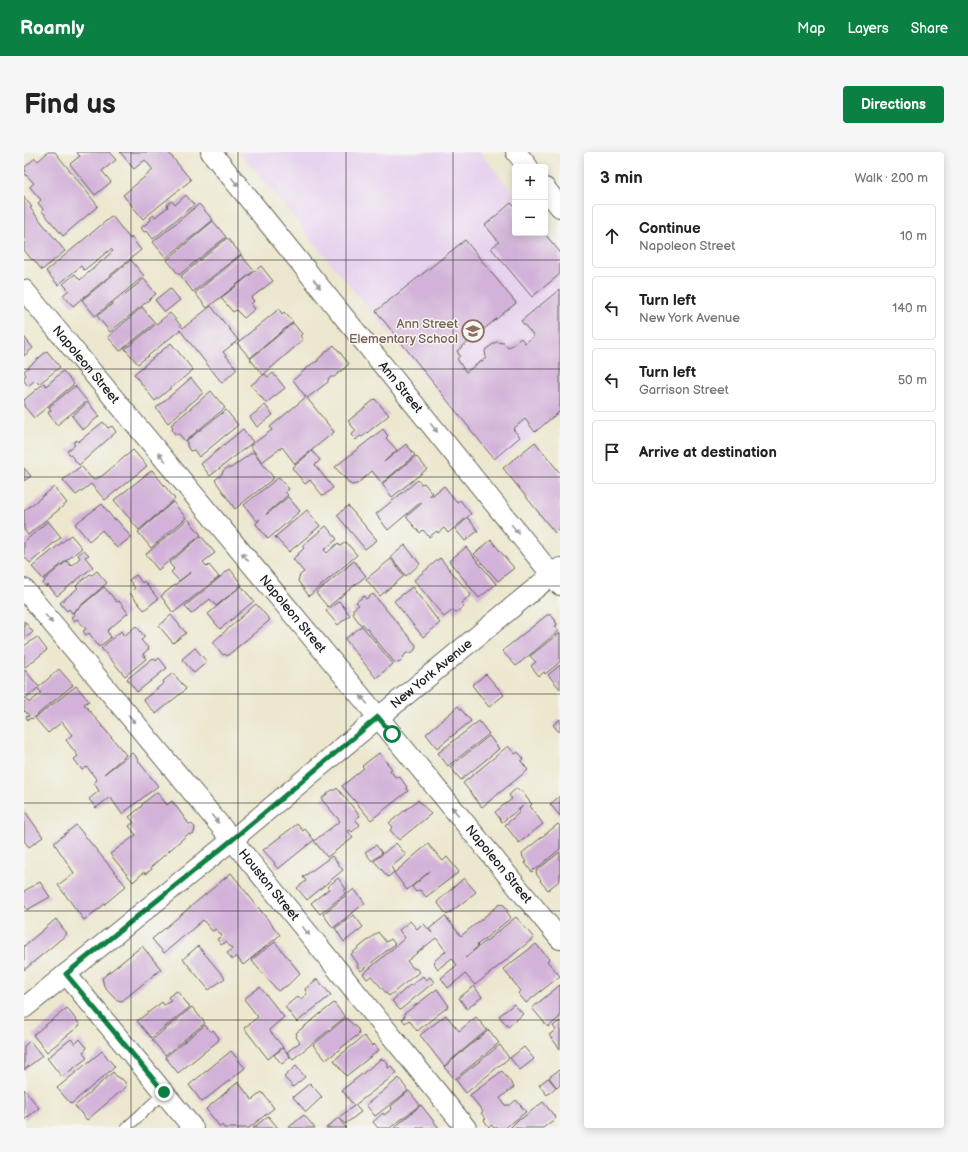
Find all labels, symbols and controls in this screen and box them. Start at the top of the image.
text: Roamly [20,17,84,40]
text: Map [797,20,825,37]
text: Layers [847,20,889,37]
text: Share [911,20,948,37]
button: Directions [843,86,944,123]
text: Find us [24,88,116,121]
map controls [512,164,548,236]
button: + [512,164,548,200]
text: 3 min [600,168,643,188]
text: Walk · 200 m [855,170,928,186]
one-way arrow [231,177,240,188]
button: − [512,200,548,236]
text: Continue [639,219,701,238]
icon: ahead [601,225,623,247]
text: 10 m [900,228,927,244]
text: Napoleon Street [639,238,735,254]
one-way arrow [313,278,321,289]
text: Turn left [639,291,696,310]
icon: left [601,297,623,319]
text: 140 m [892,300,927,316]
text: New York Avenue [639,310,740,326]
place label: Ann Street Elementary School [349,316,458,347]
school or university icon: Ann Street Elementary School [460,318,486,344]
street label: Napoleon Street [49,322,123,407]
street label: Ann Street [375,358,426,416]
text: Turn left [639,363,696,382]
icon: left [601,369,623,391]
text: 50 m [898,372,927,388]
text: Garrison Street [639,382,729,398]
one-way arrow [429,423,438,434]
icon: arrive [601,441,623,463]
text: Arrive at destination [639,443,777,462]
one-way arrow [158,452,167,462]
one-way arrow [511,524,520,535]
one-way arrow [241,552,250,562]
street label: Napoleon Street [256,572,330,656]
one-way arrow [44,613,53,624]
street label: New York Avenue [387,635,476,712]
one-way arrow [360,695,369,706]
one-way arrow [127,713,136,724]
route start [383,725,401,743]
one-way arrow [451,806,460,817]
one-way arrow [210,814,219,824]
street label: Napoleon Street [462,822,535,907]
street label: Houston Street [235,846,303,924]
one-way arrow [301,925,310,936]
route end [155,1083,173,1101]

